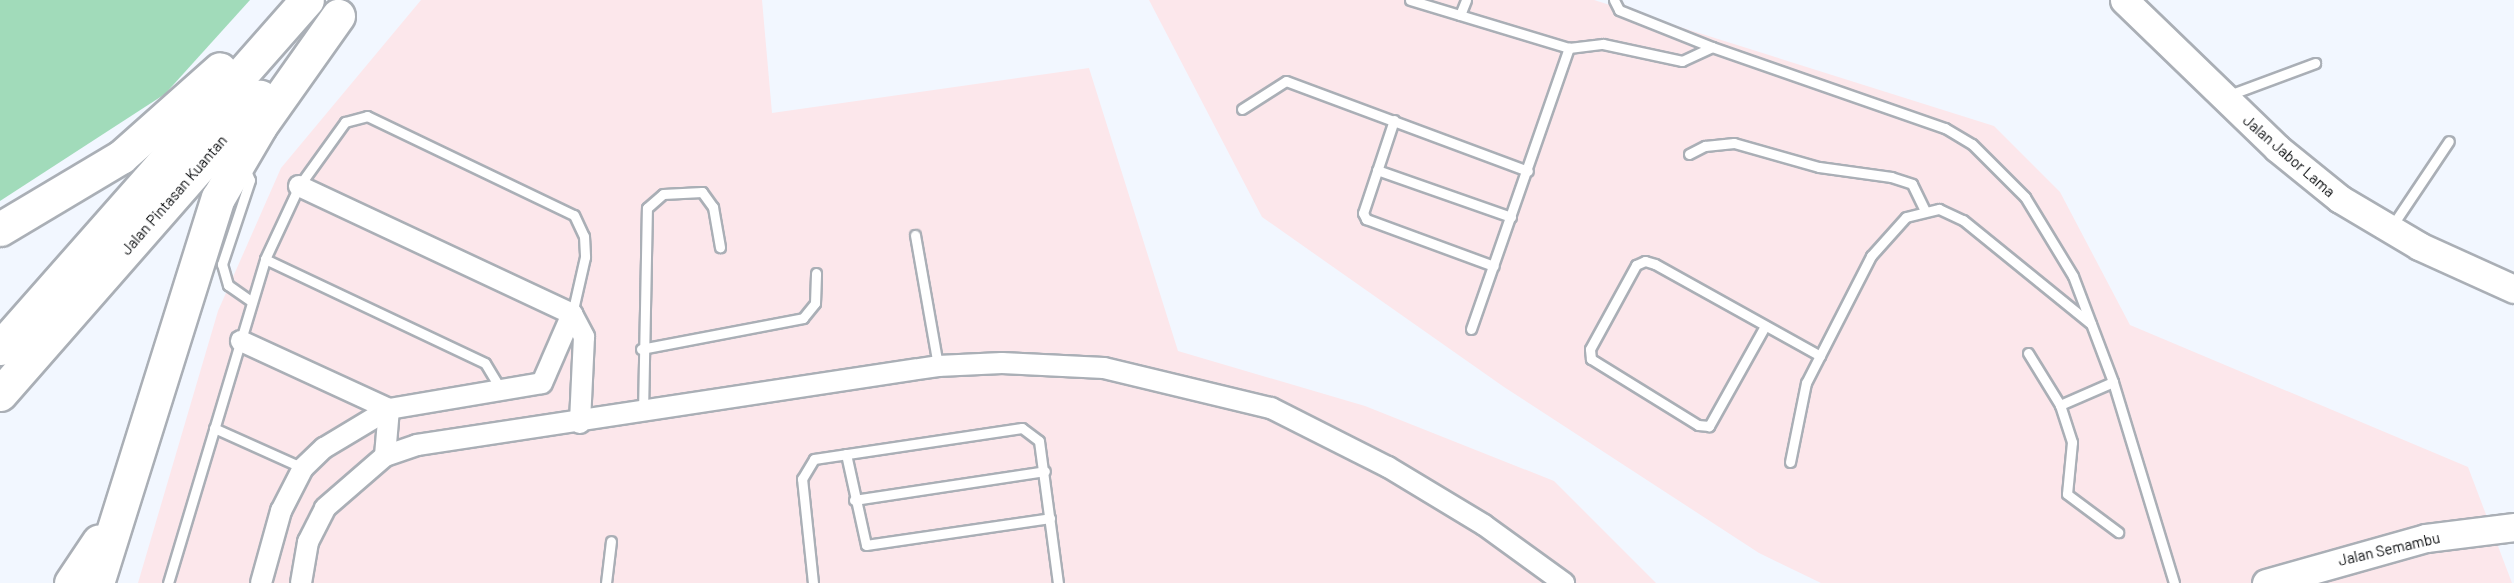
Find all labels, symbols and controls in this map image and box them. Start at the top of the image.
street label: Jalan Jabor Lama [2239,111,2339,201]
street label: Jalan Pintasan Kuantan [117,132,231,258]
street label: Jalan Semambu [2336,529,2442,569]

